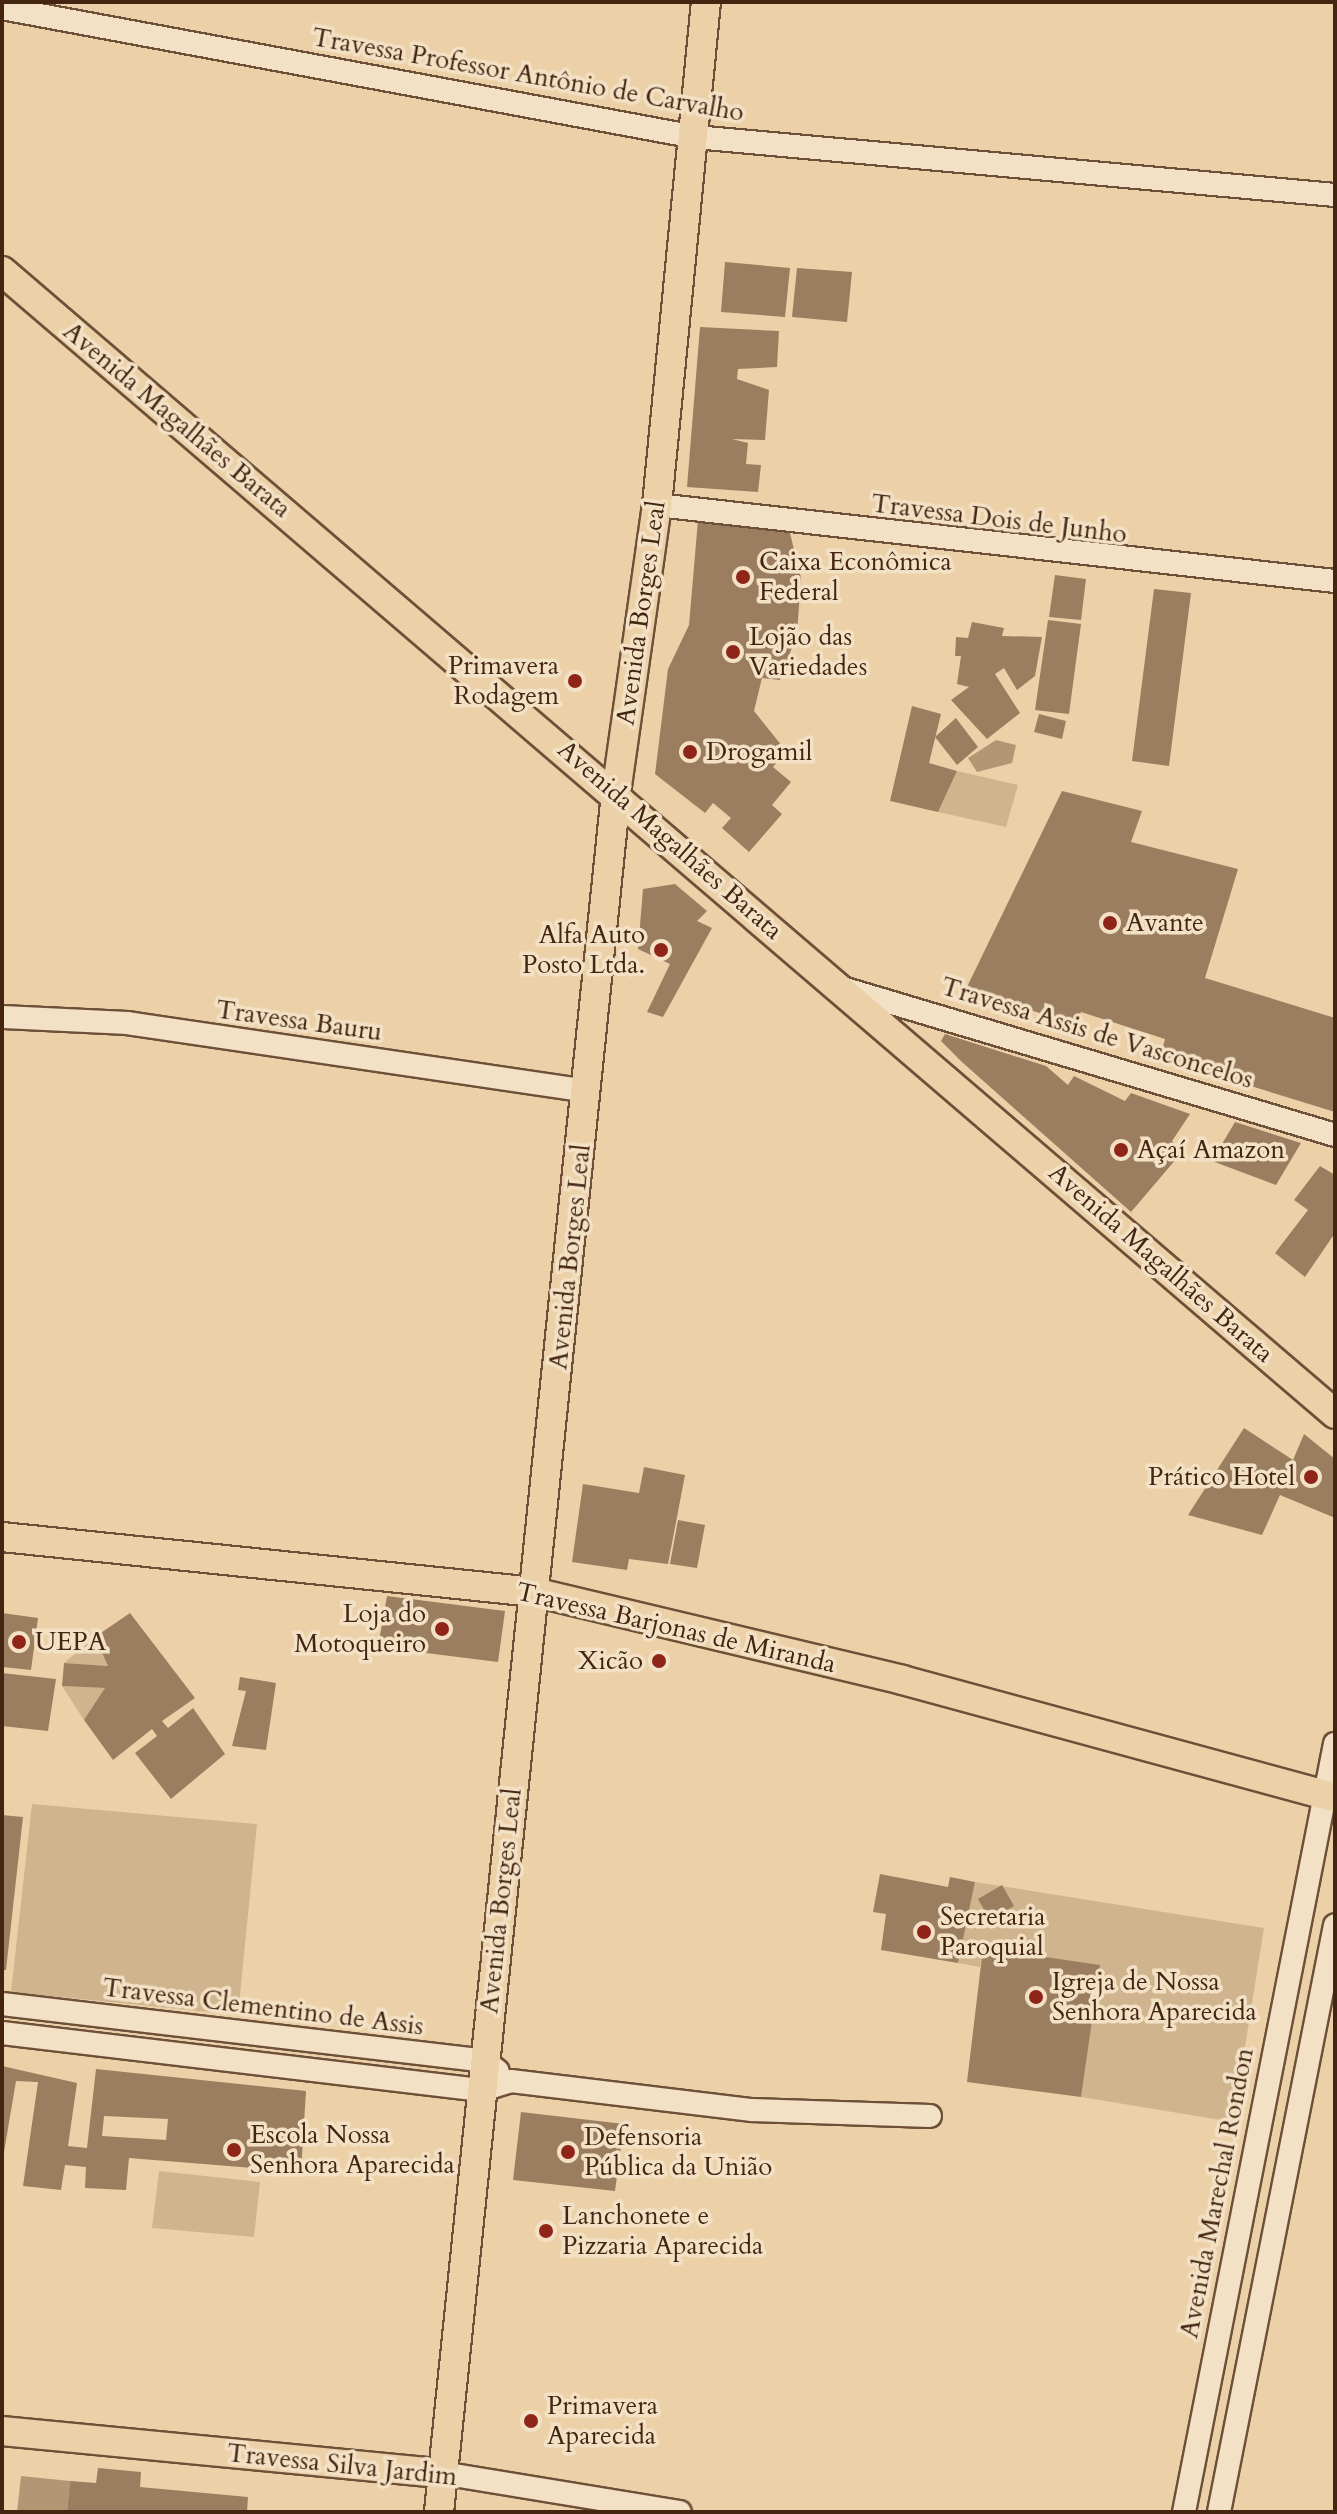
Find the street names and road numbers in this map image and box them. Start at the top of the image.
street label: Travessa Professor Antônio de Carvalho [310,22,746,128]
street label: Avenida Magalhães Barata [57,316,297,524]
street label: Travessa Dois de Junho [869,488,1129,550]
street label: Avenida Borges Leal [610,499,672,727]
street label: Avenida Magalhães Barata [551,734,789,946]
street label: Travessa Assis de Vasconcelos [937,971,1257,1095]
street label: Travessa Bauru [214,994,384,1048]
street label: Avenida Borges Leal [543,1143,597,1371]
street label: Avenida Magalhães Barata [1042,1157,1280,1369]
street label: Travessa Barjonas de Miranda [513,1576,839,1680]
street label: Avenida Borges Leal [474,1787,528,2015]
street label: Travessa Clementino de Assis [101,1972,425,2042]
street label: Avenida Marechal Rondon [1174,2045,1260,2341]
street label: Travessa Silva Jardim [225,2437,459,2493]

